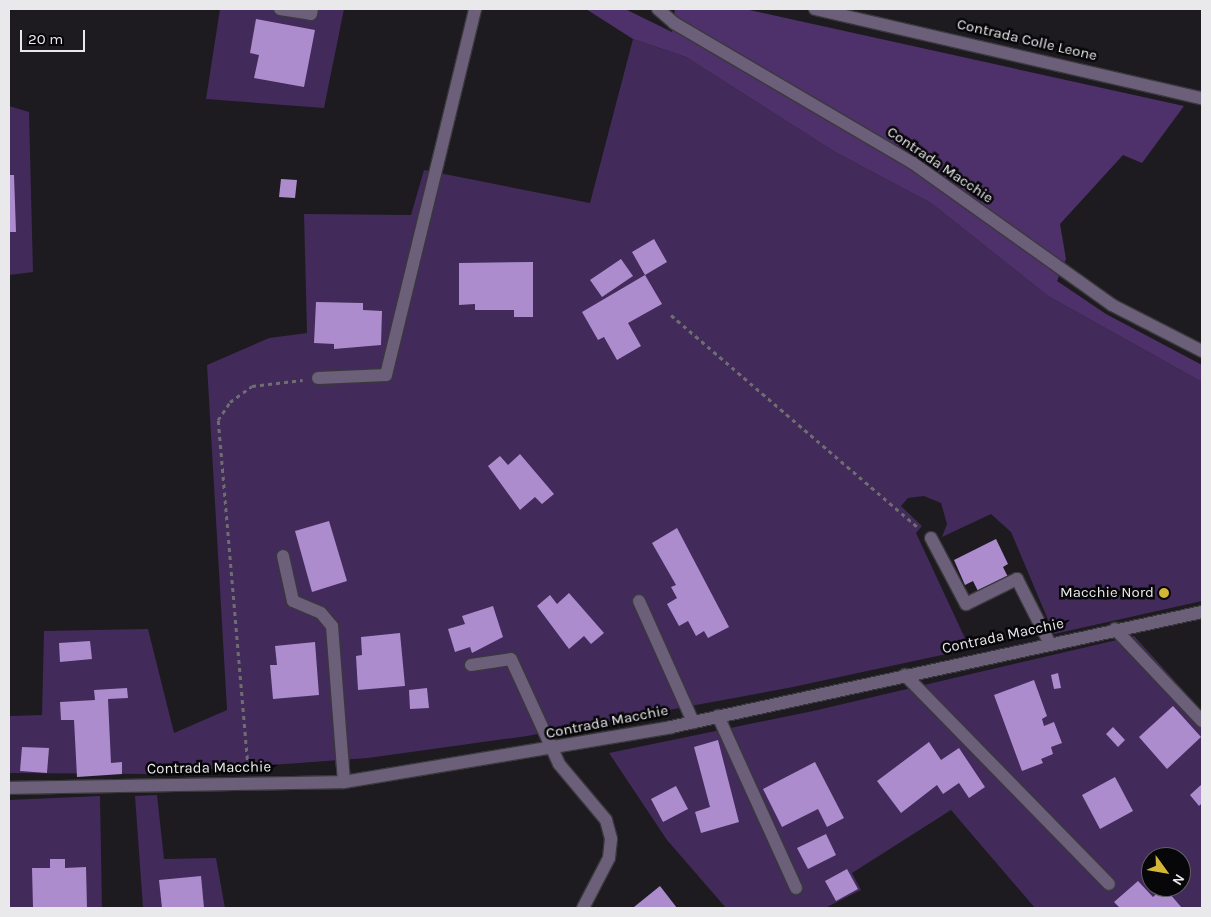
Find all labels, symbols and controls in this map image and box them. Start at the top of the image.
street label: Contrada Colle Leone [955,15,1099,65]
scale bar [22,20,88,52]
text: 20 m [28,30,63,48]
street label: Contrada Macchie [884,123,996,207]
place label: Macchie Nord [1060,584,1154,602]
marker: Macchie Nord [1158,587,1170,599]
street label: Contrada Macchie [940,614,1066,658]
street label: Contrada Macchie [544,701,670,743]
street label: Contrada Macchie [147,758,271,778]
north arrow [1141,847,1191,897]
text: N [1168,871,1188,888]

